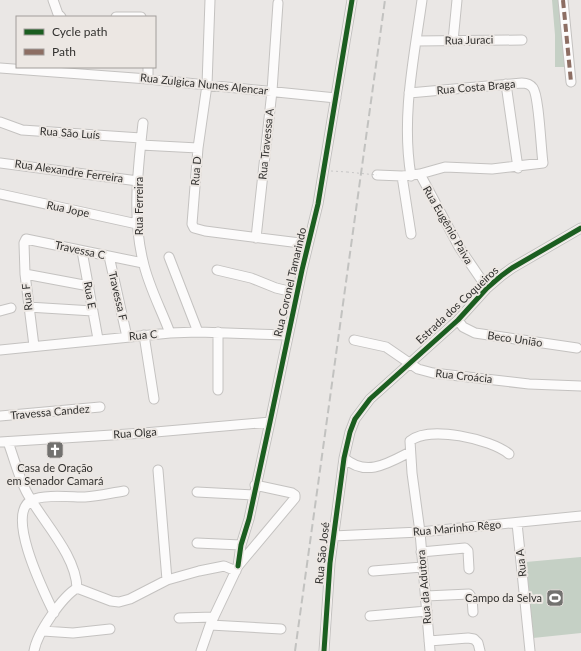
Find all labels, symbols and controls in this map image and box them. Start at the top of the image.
legend [16,16,156,68]
text: Cycle path [52,24,107,39]
street label: Rua Juraci [445,33,494,46]
text: Path [52,44,76,59]
street label: Rua Zulgica Nunes Alencar [140,70,269,97]
street label: Rua Costa Braga [436,77,516,96]
street label: Rua Travessa A [255,107,276,180]
street label: Rua São Luís [39,124,101,141]
street label: Rua Alexandre Ferreira [14,156,124,185]
street label: Rua D [188,156,203,186]
street label: Rua Ferreira [132,177,145,235]
street label: Rua Eugênio Paiva [421,183,476,266]
street label: Rua Jope [46,198,91,219]
street label: Rua Coronel Tamarindo [271,226,308,338]
street label: Travessa C [54,238,107,261]
street label: Estrada dos Coqueiros [413,263,501,346]
street label: Travessa F [107,270,130,322]
street label: Rua E [82,280,99,310]
street label: Rua F [19,283,34,311]
street label: Rua C [128,327,158,342]
street label: Beco União [487,328,543,349]
street label: Rua Croácia [435,366,493,385]
street label: Travessa Candez [10,402,90,421]
street label: Rua Olga [113,424,157,441]
church icon: Casa de Oração em Senador Camará [45,440,65,460]
place label: Casa de Oração em Senador Camará [7,461,103,487]
street label: Rua Marinho Rêgo [412,517,502,538]
street label: Rua São José [312,521,331,585]
street label: Rua A [513,548,528,578]
street label: Rua da Adutora [414,549,433,625]
sports icon: Campo da Selva [545,588,565,608]
place label: Campo da Selva [465,591,542,604]

